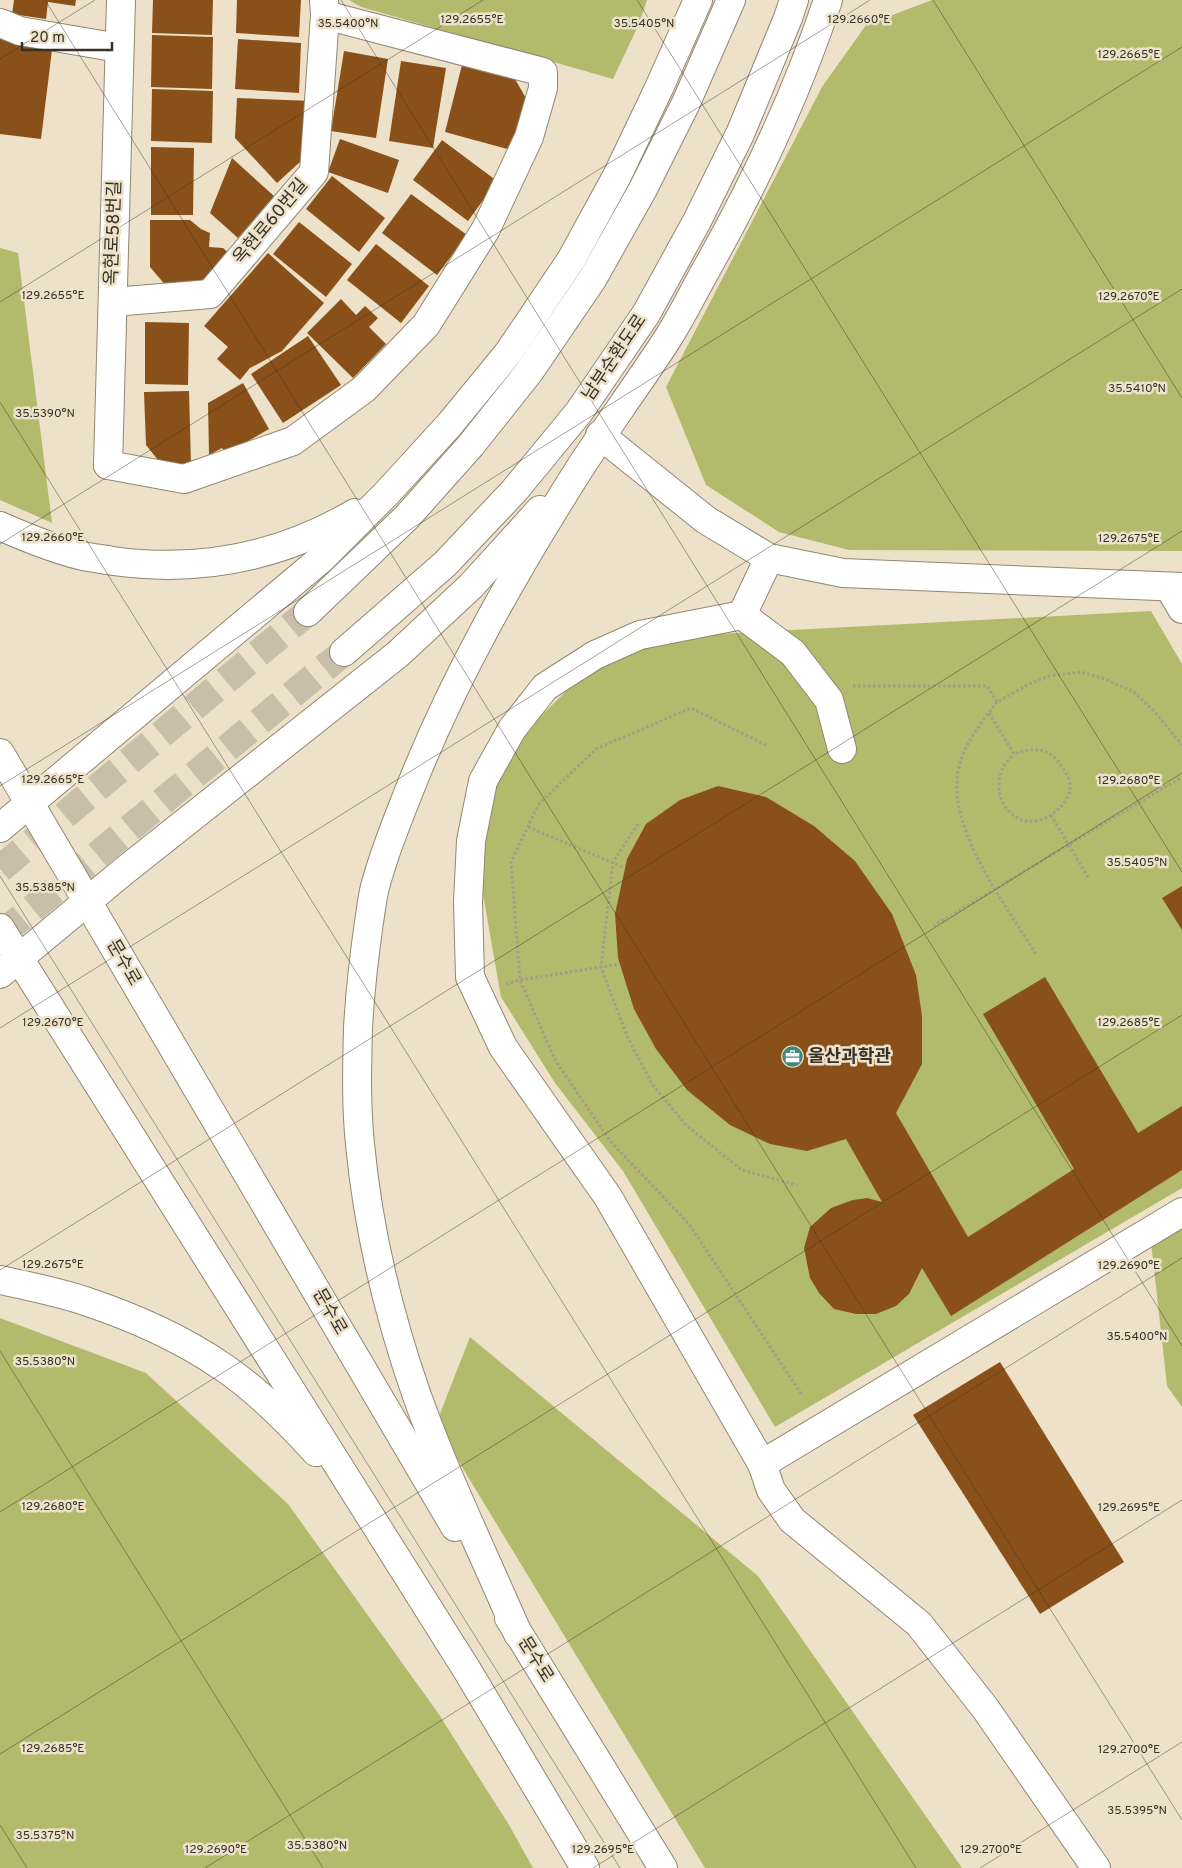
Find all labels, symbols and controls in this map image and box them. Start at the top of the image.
text: 129.2655°E [440,12,504,28]
text: 129.2660°E [827,12,891,28]
text: 35.5400°N [317,16,379,32]
text: 35.5405°N [613,16,675,32]
scale bar [22,20,112,52]
text: 20 m [30,29,65,48]
text: 129.2665°E [1098,47,1160,63]
street label: 옥현로60번길 [228,174,314,270]
street label: 옥현로58번길 [101,180,127,286]
text: 129.2655°E [21,288,85,304]
text: 129.2670°E [1098,289,1160,305]
street label: 남부순환도로 [578,310,652,406]
text: 35.5410°N [1108,381,1166,397]
text: 35.5390°N [15,406,75,422]
text: 129.2660°E [21,530,85,546]
text: 129.2675°E [1098,531,1160,547]
text: 129.2665°E [22,772,84,788]
text: 129.2680°E [1097,773,1161,789]
text: 35.5405°N [1106,855,1168,871]
text: 35.5385°N [15,880,75,896]
street label: 문수로 [101,936,145,990]
text: 129.2670°E [22,1015,84,1031]
text: 129.2685°E [1097,1015,1161,1031]
office icon: 울산과학관 [780,1045,804,1069]
place label: 울산과학관 [808,1046,891,1069]
text: 129.2675°E [22,1257,84,1273]
text: 129.2690°E [1098,1258,1160,1274]
street label: 문수로 [307,1285,351,1339]
text: 35.5400°N [1106,1329,1168,1345]
text: 35.5380°N [15,1354,75,1370]
text: 129.2680°E [21,1499,85,1515]
text: 129.2695°E [1098,1500,1160,1516]
street label: 문수로 [512,1633,558,1687]
text: 129.2685°E [21,1741,85,1757]
text: 129.2700°E [1098,1742,1160,1758]
text: 35.5395°N [1107,1803,1167,1819]
text: 35.5375°N [15,1828,75,1844]
text: 35.5380°N [287,1838,347,1854]
text: 129.2690°E [185,1842,247,1858]
text: 129.2695°E [572,1842,634,1858]
text: 129.2700°E [960,1842,1022,1858]

